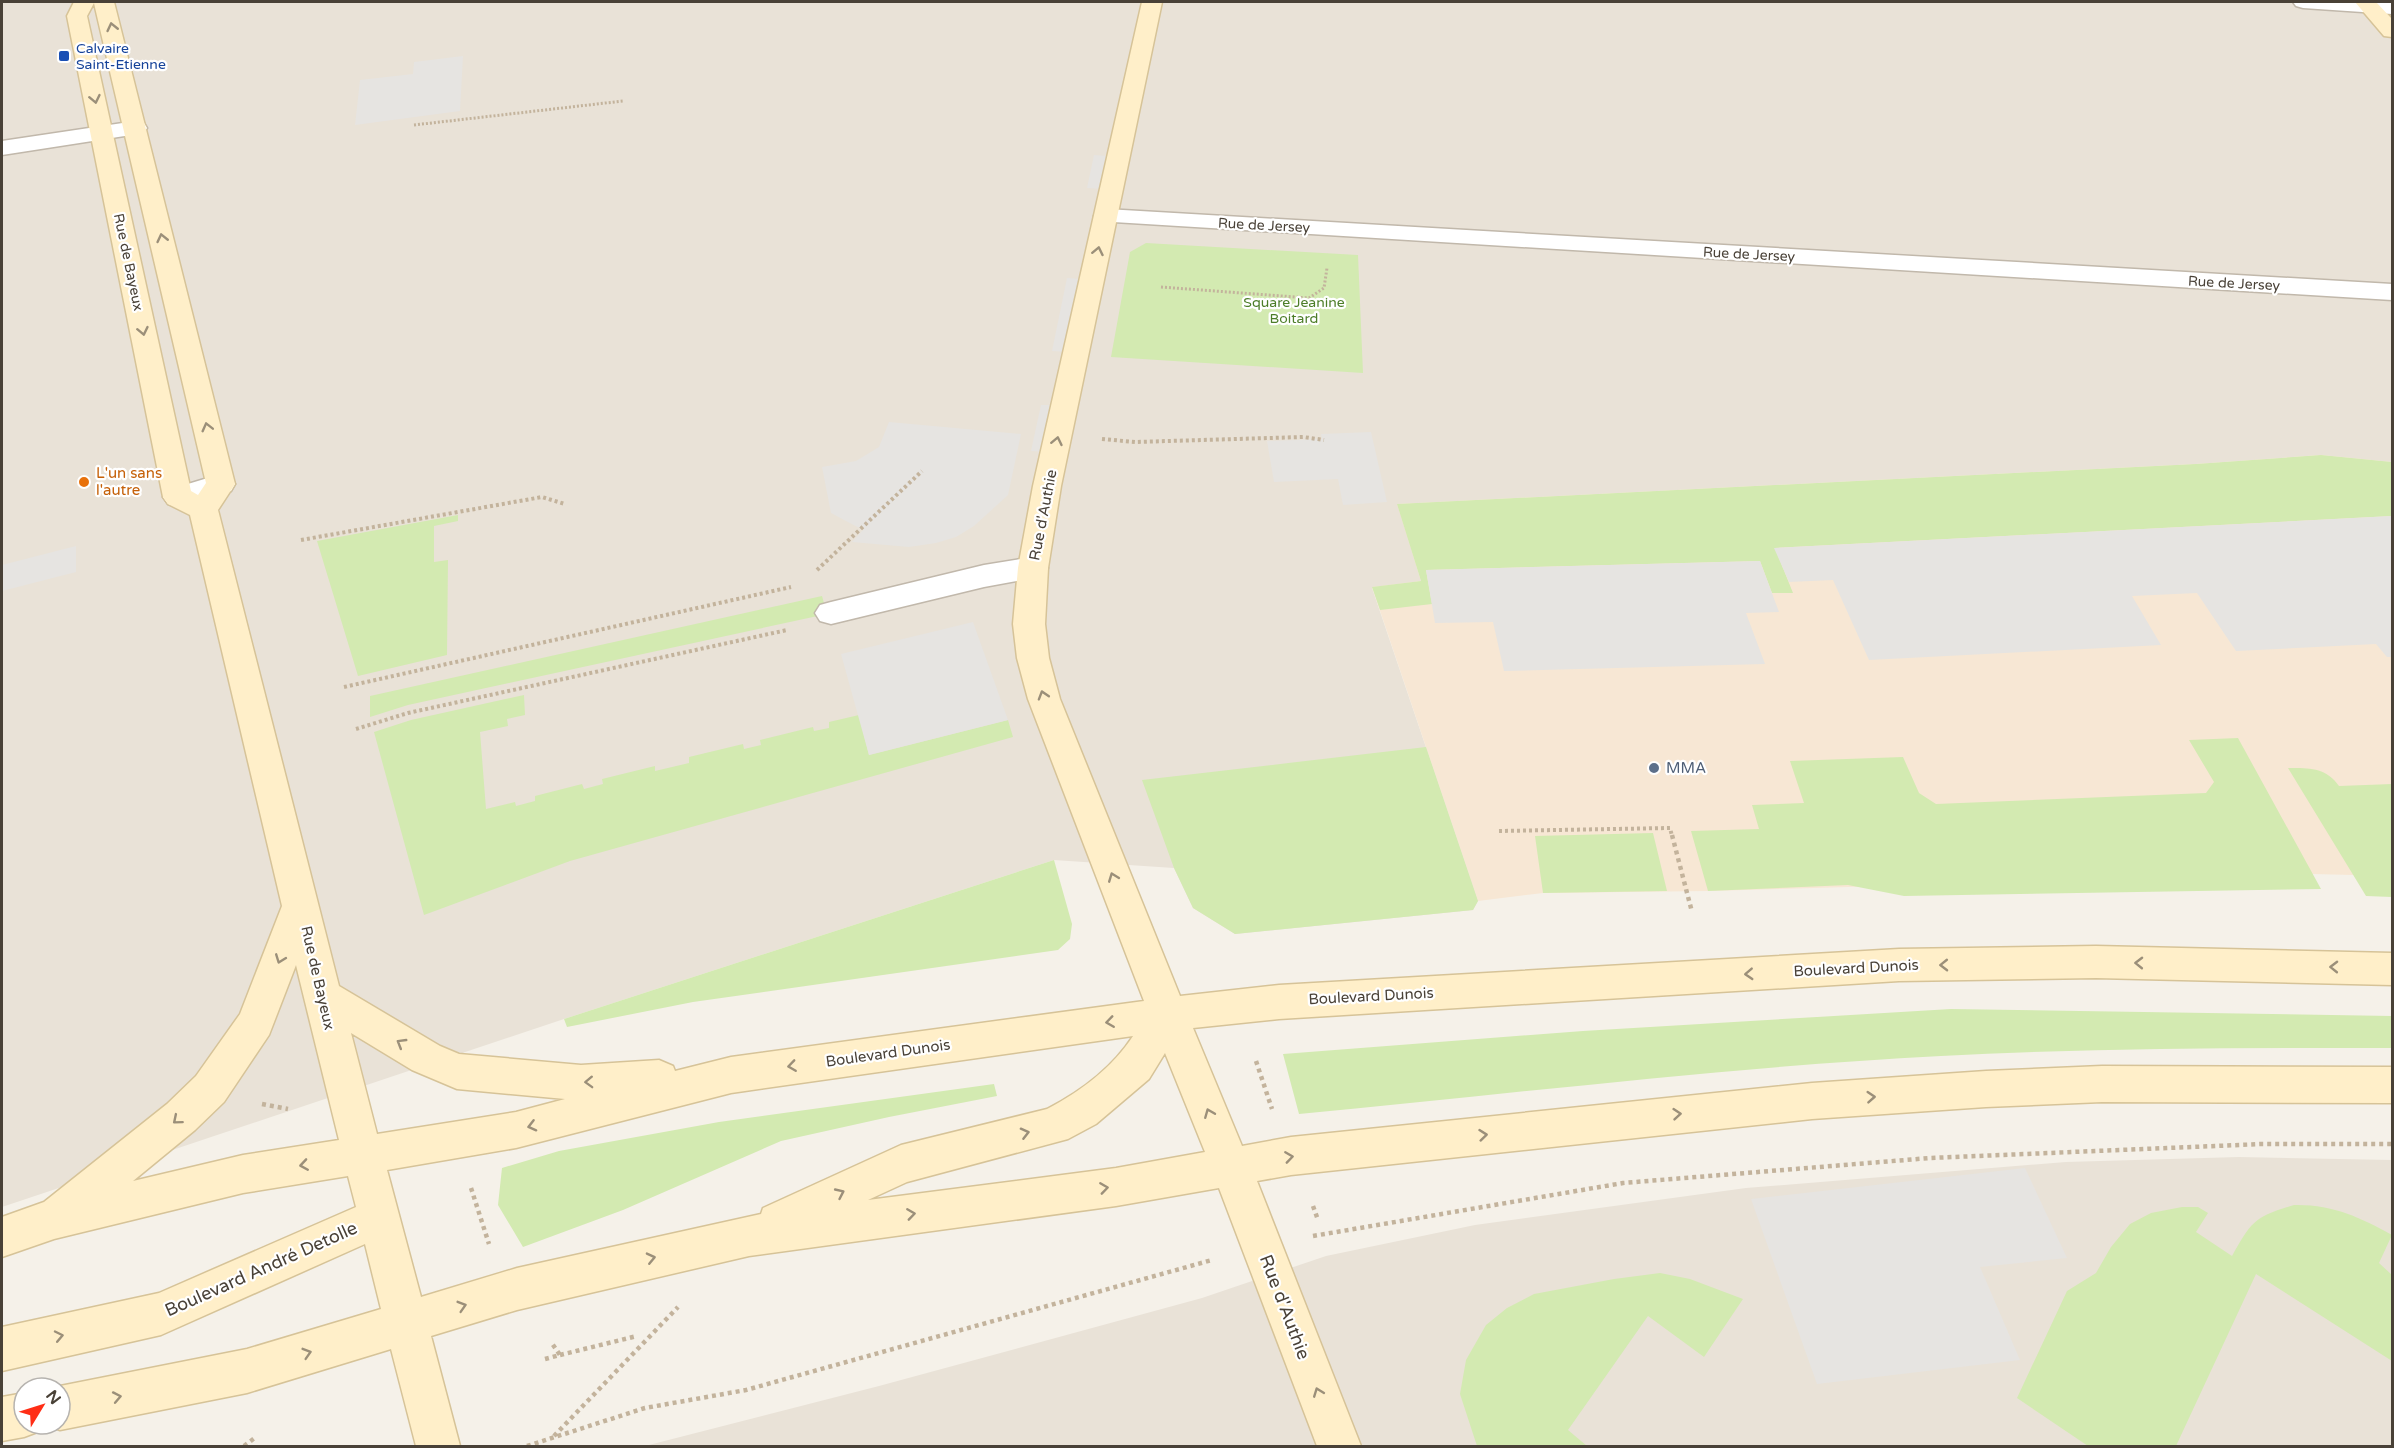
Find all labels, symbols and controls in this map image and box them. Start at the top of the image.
one-way arrow [106,23,119,33]
place label: Calvaire Saint-Etienne [76,40,166,73]
marker: Calvaire Saint-Etienne [57,49,71,63]
one-way arrow [87,93,100,103]
street label: Rue de Bayeux [110,212,147,312]
street label: Rue de Jersey [1217,215,1311,236]
one-way arrow [156,233,169,243]
street label: Rue de Jersey [1702,244,1796,265]
one-way arrow [1091,246,1104,256]
street label: Rue de Jersey [2187,273,2281,294]
park label: Square Jeanine Boitard [1243,294,1345,327]
one-way arrow [136,325,149,335]
one-way arrow [202,422,215,432]
one-way arrow [1050,437,1063,447]
place label: L'un sans l'autre [96,464,162,499]
street label: Rue d'Authie [1025,468,1061,562]
marker: L'un sans l'autre [77,475,91,489]
one-way arrow [1038,690,1050,701]
place label: MMA [1666,759,1706,777]
marker: MMA [1647,761,1661,775]
one-way arrow [1108,873,1120,884]
street label: Rue de Bayeux [297,924,339,1032]
one-way arrow [275,952,287,963]
street label: Boulevard Dunois [1793,956,1919,980]
one-way arrow [2135,957,2144,969]
one-way arrow [1940,958,1949,971]
one-way arrow [2330,961,2339,973]
one-way arrow [1745,967,1754,980]
street label: Boulevard Dunois [1308,984,1434,1008]
one-way arrow [1106,1015,1115,1027]
street label: Boulevard Dunois [825,1035,951,1071]
one-way arrow [397,1039,407,1051]
one-way arrow [788,1059,797,1072]
one-way arrow [584,1076,593,1088]
one-way arrow [1866,1091,1876,1104]
one-way arrow [1204,1108,1216,1119]
one-way arrow [1672,1108,1681,1121]
one-way arrow [173,1113,184,1124]
one-way arrow [527,1118,537,1131]
one-way arrow [1019,1128,1029,1141]
one-way arrow [1478,1129,1487,1142]
one-way arrow [1284,1151,1294,1164]
one-way arrow [300,1158,309,1170]
one-way arrow [1100,1183,1109,1195]
one-way arrow [833,1188,844,1200]
one-way arrow [906,1209,916,1221]
street label: Boulevard André Detolle [161,1217,361,1321]
street label: Rue d'Authie [1255,1251,1315,1363]
one-way arrow [646,1253,656,1266]
one-way arrow [456,1301,467,1313]
one-way arrow [53,1330,63,1343]
one-way arrow [301,1348,312,1361]
north arrow [12,1376,72,1436]
text: N [41,1386,65,1409]
one-way arrow [1313,1387,1325,1398]
one-way arrow [112,1391,122,1404]

